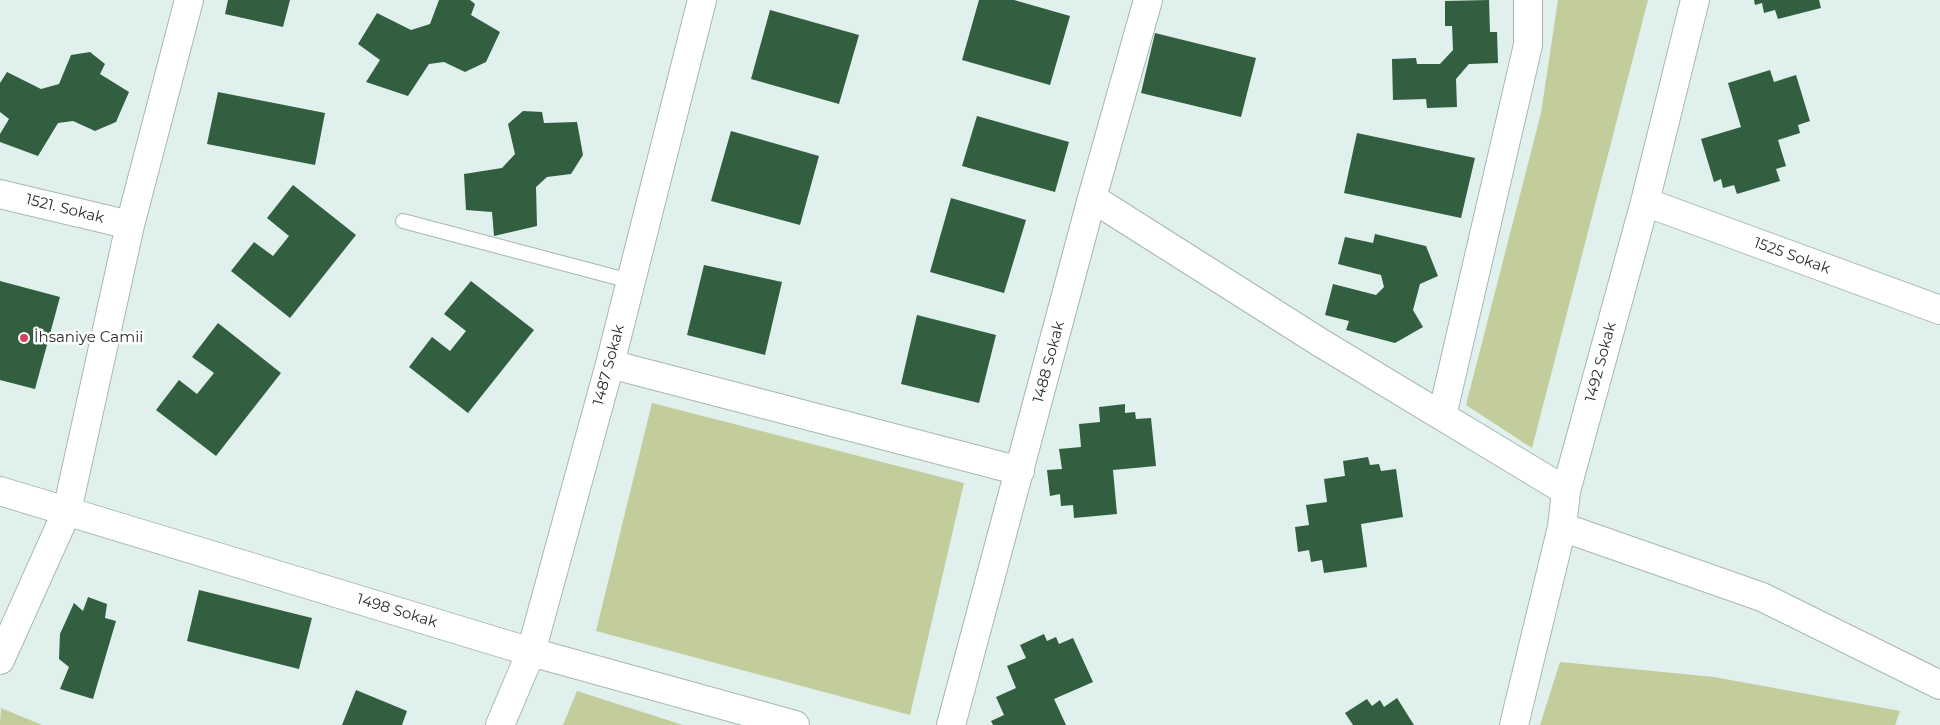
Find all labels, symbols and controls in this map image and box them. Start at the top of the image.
street label: 1521. Sokak [24,191,106,227]
street label: 1525 Sokak [1751,234,1833,278]
street label: 1488 Sokak [1029,319,1069,405]
street label: 1492 Sokak [1582,320,1620,404]
street label: 1487 Sokak [590,323,628,407]
place label: İhsaniye Camii [34,329,143,347]
marker: İhsaniye Camii [18,332,30,344]
street label: 1498 Sokak [355,590,439,632]

